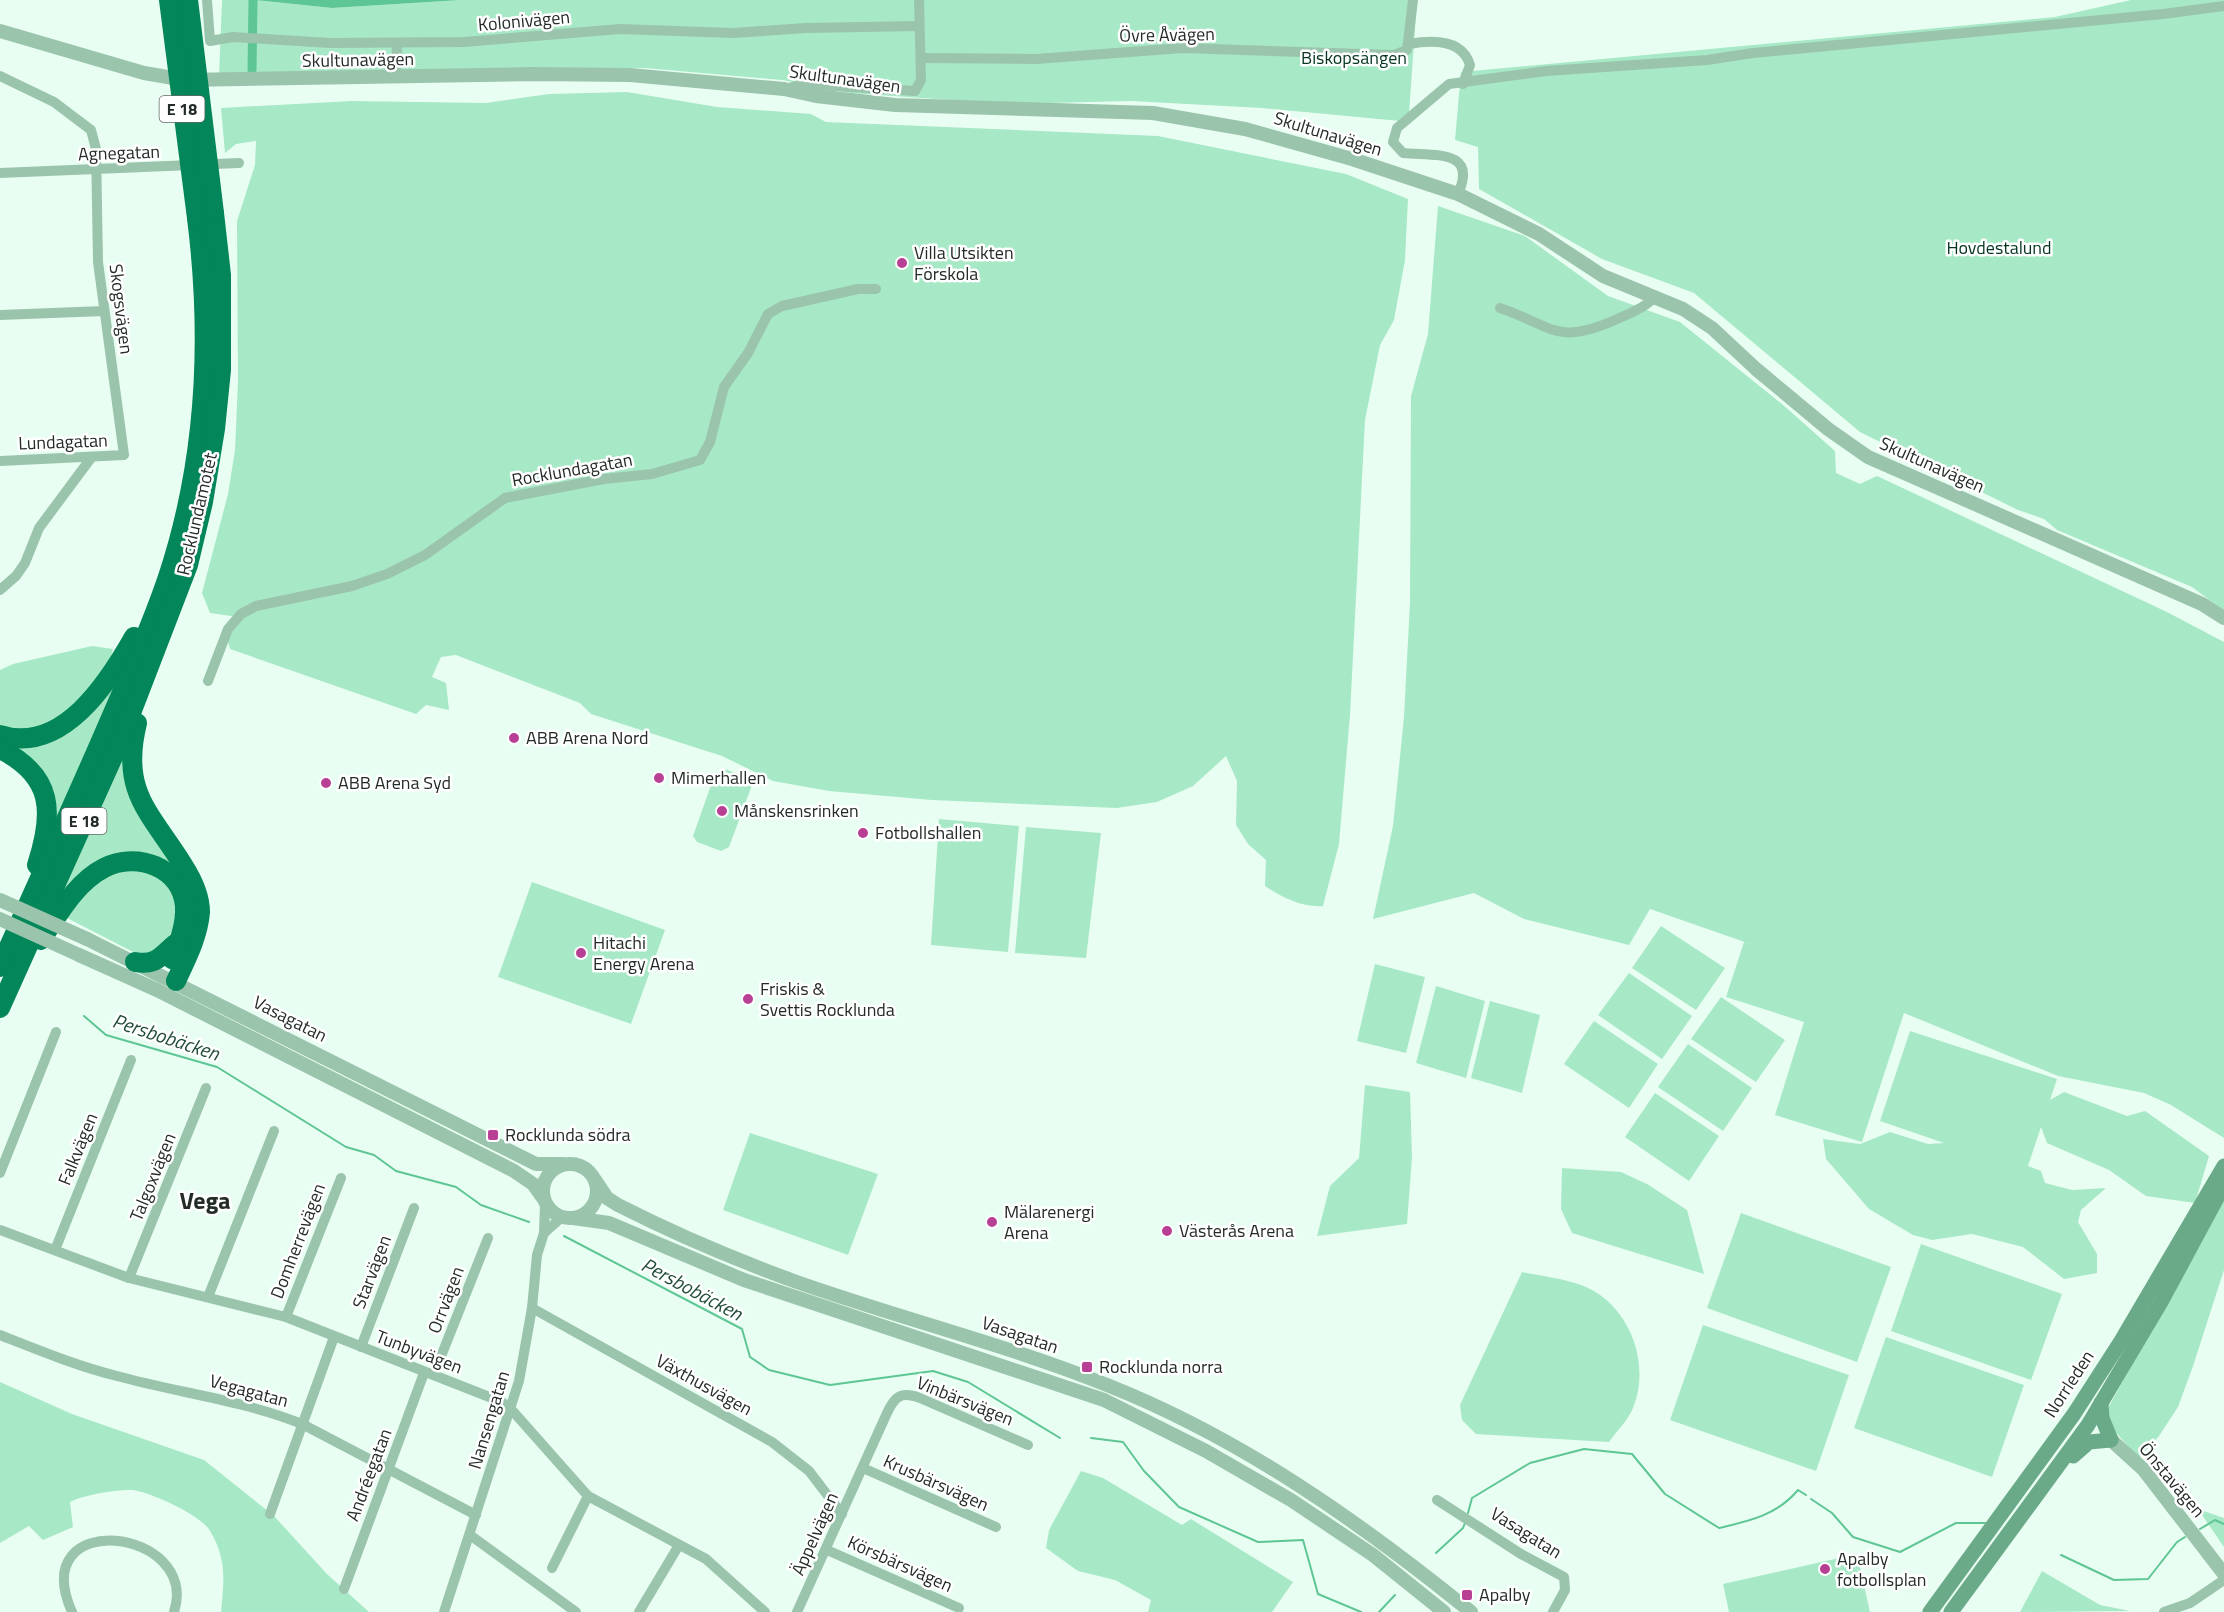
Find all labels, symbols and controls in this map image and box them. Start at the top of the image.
street label: Kolonivägen [477,3,571,38]
street label: Övre Åvägen [1119,20,1215,49]
park label: Biskopsängen [1301,44,1407,71]
street label: Skultunavägen [302,45,414,74]
street label: Skultunavägen [788,57,902,100]
road number: E 18 [160,96,204,122]
street label: Skultunavägen [1271,104,1386,163]
street label: Agnegatan [78,138,160,167]
park label: Hovdestalund [1946,234,2052,261]
place label: Villa Utsikten Förskola [914,239,1014,287]
marker: Villa Utsikten Förskola [895,256,909,270]
street label: Skogsvägen [103,262,140,356]
street label: Lundagatan [18,426,108,457]
street label: Skultunavägen [1876,429,1989,500]
street label: Rocklundagatan [509,446,634,493]
street label: Rocklundamotet [169,449,224,578]
place label: ABB Arena Nord [526,724,648,751]
marker: ABB Arena Nord [507,731,521,745]
place label: Mimerhallen [671,764,766,791]
place label: ABB Arena Syd [338,769,451,796]
marker: Mimerhallen [652,771,666,785]
marker: ABB Arena Syd [319,776,333,790]
place label: Månskensrinken [734,797,859,824]
marker: Månskensrinken [715,804,729,818]
road number: E 18 [62,808,106,834]
place label: Fotbollshallen [875,819,981,846]
marker: Fotbollshallen [856,826,870,840]
place label: Hitachi Energy Arena [593,929,694,977]
marker: Hitachi Energy Arena [574,946,588,960]
place label: Friskis & Svettis Rocklunda [760,975,895,1023]
street label: Vasagatan [249,988,332,1049]
marker: Friskis & Svettis Rocklunda [741,992,755,1006]
water label: Persbobäcken [109,1005,225,1069]
street label: Falkvägen [51,1108,104,1189]
place label: Rocklunda södra [505,1121,630,1148]
marker: Rocklunda södra [486,1128,500,1142]
street label: Talgoxvägen [123,1129,183,1225]
street label: Domherrevägen [263,1179,332,1302]
district label: Vega [179,1182,231,1218]
place label: Mälarenergi Arena [1004,1198,1095,1246]
marker: Mälarenergi Arena [985,1215,999,1229]
place label: Västerås Arena [1179,1217,1294,1244]
marker: Västerås Arena [1160,1224,1174,1238]
street label: Starvägen [345,1231,398,1312]
water label: Persbobäcken [636,1249,749,1329]
street label: Orrvägen [420,1262,471,1337]
street label: Vasagatan [978,1309,1062,1360]
street label: Tunbyvägen [372,1323,466,1380]
street label: Norrleden [2037,1345,2100,1423]
street label: Växthusvägen [651,1347,757,1422]
place label: Rocklunda norra [1099,1353,1222,1380]
marker: Rocklunda norra [1080,1360,1094,1374]
street label: Vegagatan [207,1367,292,1414]
street label: Nansengatan [461,1367,516,1472]
street label: Vinbärsvägen [913,1369,1018,1432]
street label: Andréegatan [338,1425,399,1525]
street label: Önstavägen [2133,1436,2212,1523]
street label: Krusbärsvägen [879,1447,993,1518]
street label: Äppelvägen [784,1488,845,1580]
street label: Vasagatan [1485,1500,1567,1565]
street label: Körsbärsvägen [843,1528,957,1599]
place label: Apalby fotbollsplan [1837,1545,1927,1593]
marker: Apalby fotbollsplan [1818,1562,1832,1576]
place label: Apalby [1479,1581,1531,1608]
marker: Apalby [1460,1588,1474,1602]

